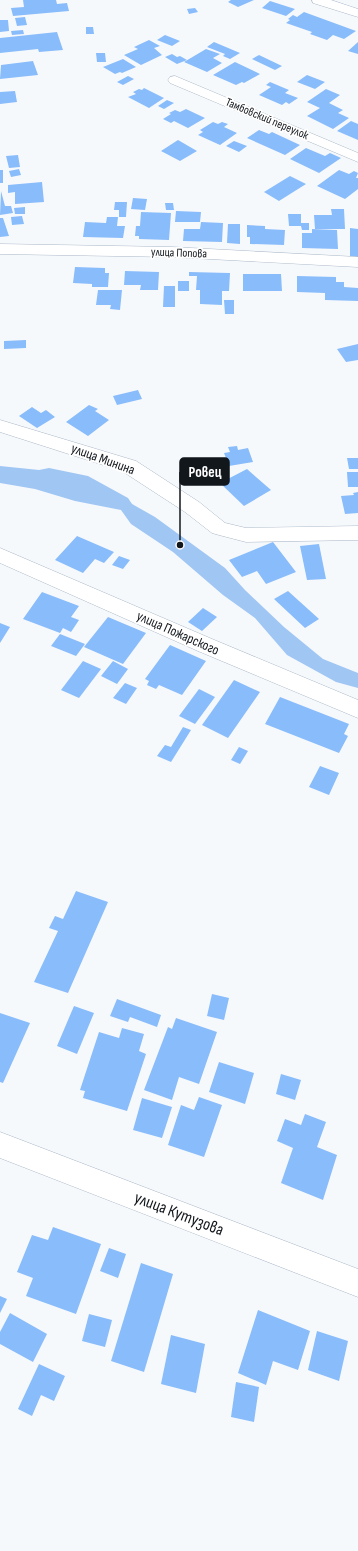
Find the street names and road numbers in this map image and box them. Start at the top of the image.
street label: Тамбовский переулок [223,95,311,143]
street label: улица Попова [151,245,208,261]
street label: улица Минина [69,440,137,478]
street label: улица Пожарского [134,607,222,659]
street label: улица Кутузова [132,1188,226,1240]

